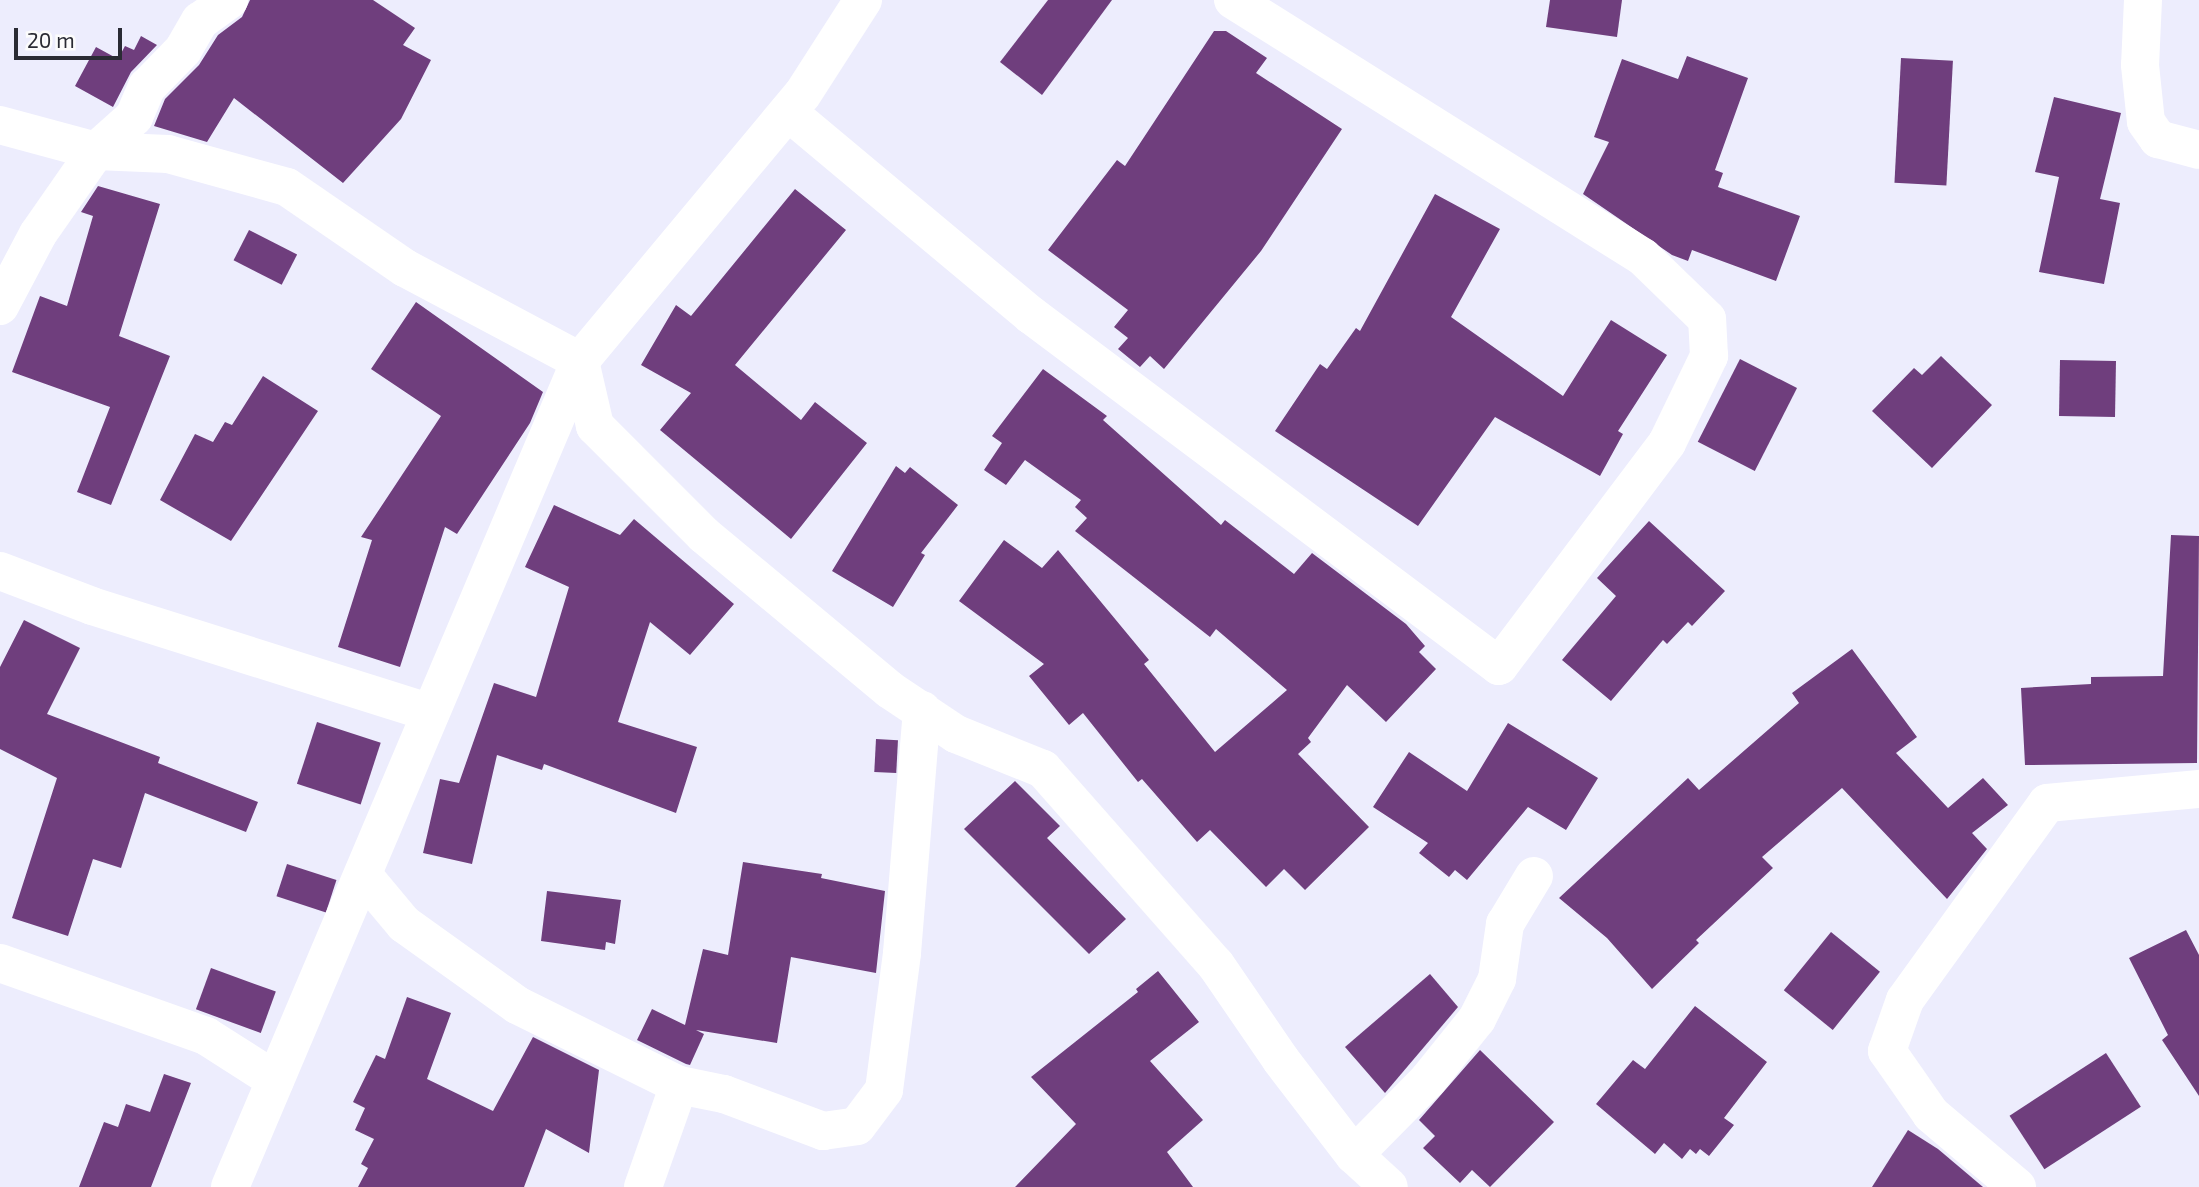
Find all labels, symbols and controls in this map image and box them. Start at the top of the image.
scale bar [18,14,126,58]
text: 20 m [27,27,75,52]

